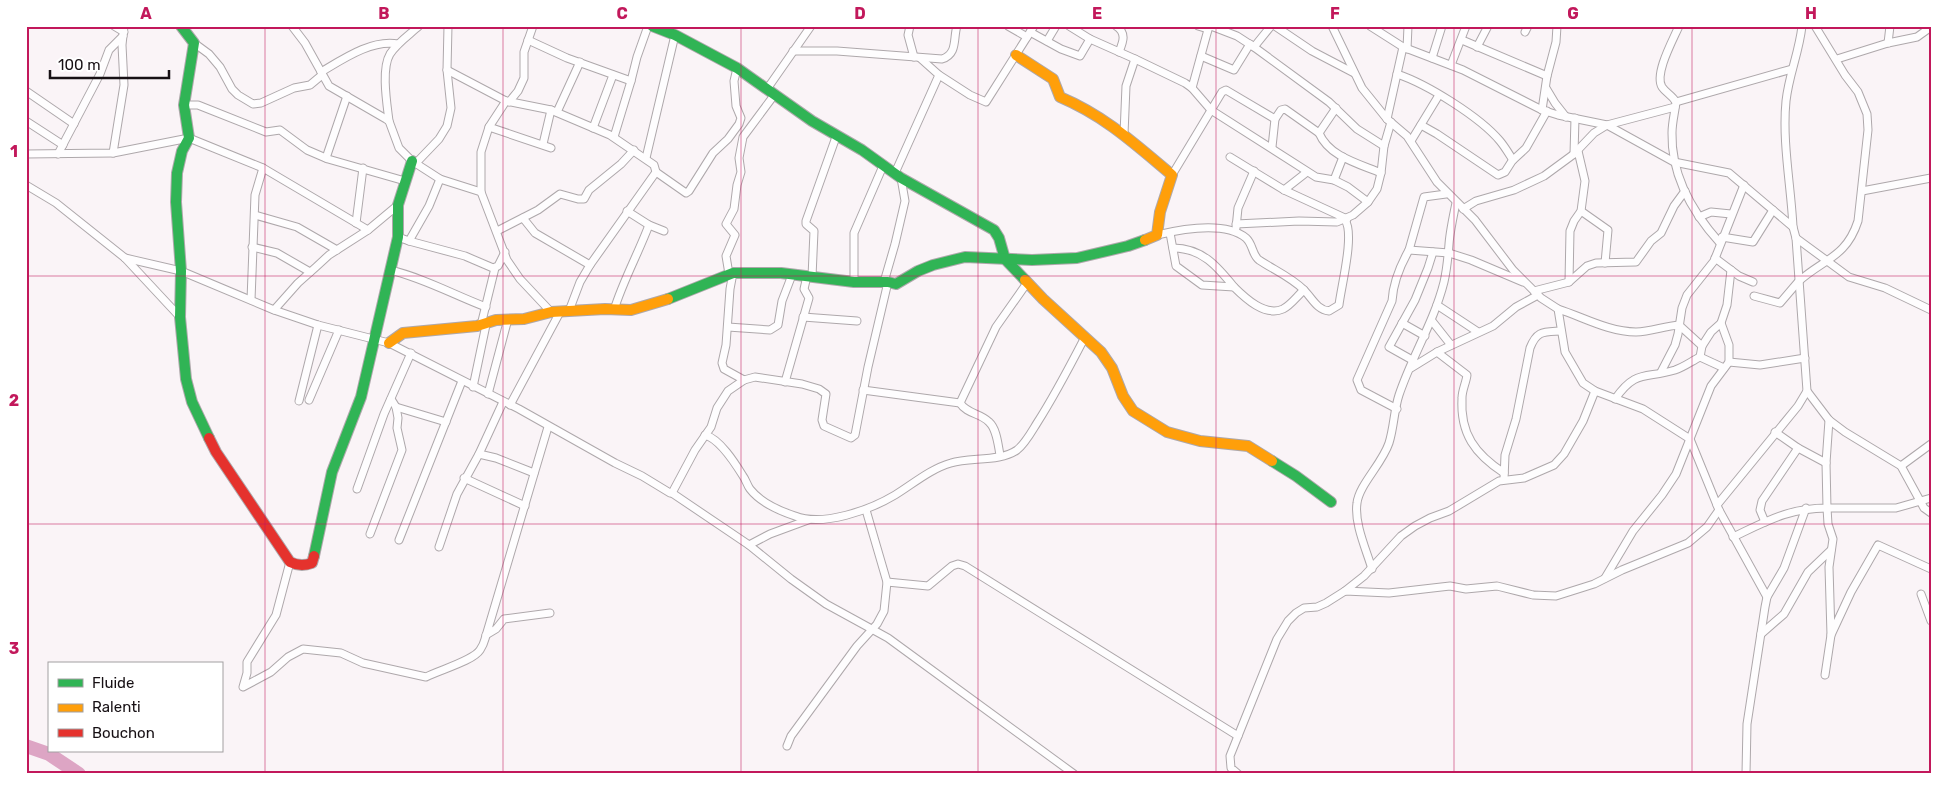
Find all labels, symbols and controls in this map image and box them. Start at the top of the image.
text: A [140,4,152,23]
text: B [378,4,390,23]
text: C [616,4,628,23]
text: D [854,4,866,23]
text: E [1092,4,1102,23]
text: F [1330,4,1340,23]
text: G [1567,4,1579,23]
text: H [1805,4,1817,23]
scale bar [50,48,169,80]
text: 100 m [58,56,100,74]
text: 1 [10,142,18,161]
text: 2 [9,391,19,410]
text: 3 [9,639,19,658]
legend [48,662,222,752]
text: Fluide [92,674,134,692]
text: Ralenti [92,698,141,716]
text: Bouchon [92,724,155,742]

